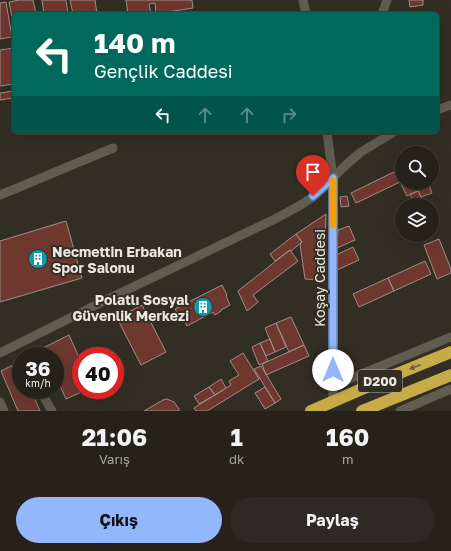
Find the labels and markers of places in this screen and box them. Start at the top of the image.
pin [296,155,330,196]
place label: Necmettin Erbakan Spor Salonu [52,243,182,276]
building icon: Necmettin Erbakan Spor Salonu [27,248,49,270]
place label: Polatlı Sosyal Güvenlik Merkezi [72,291,189,324]
building icon: Polatlı Sosyal Güvenlik Merkezi [192,296,214,318]

